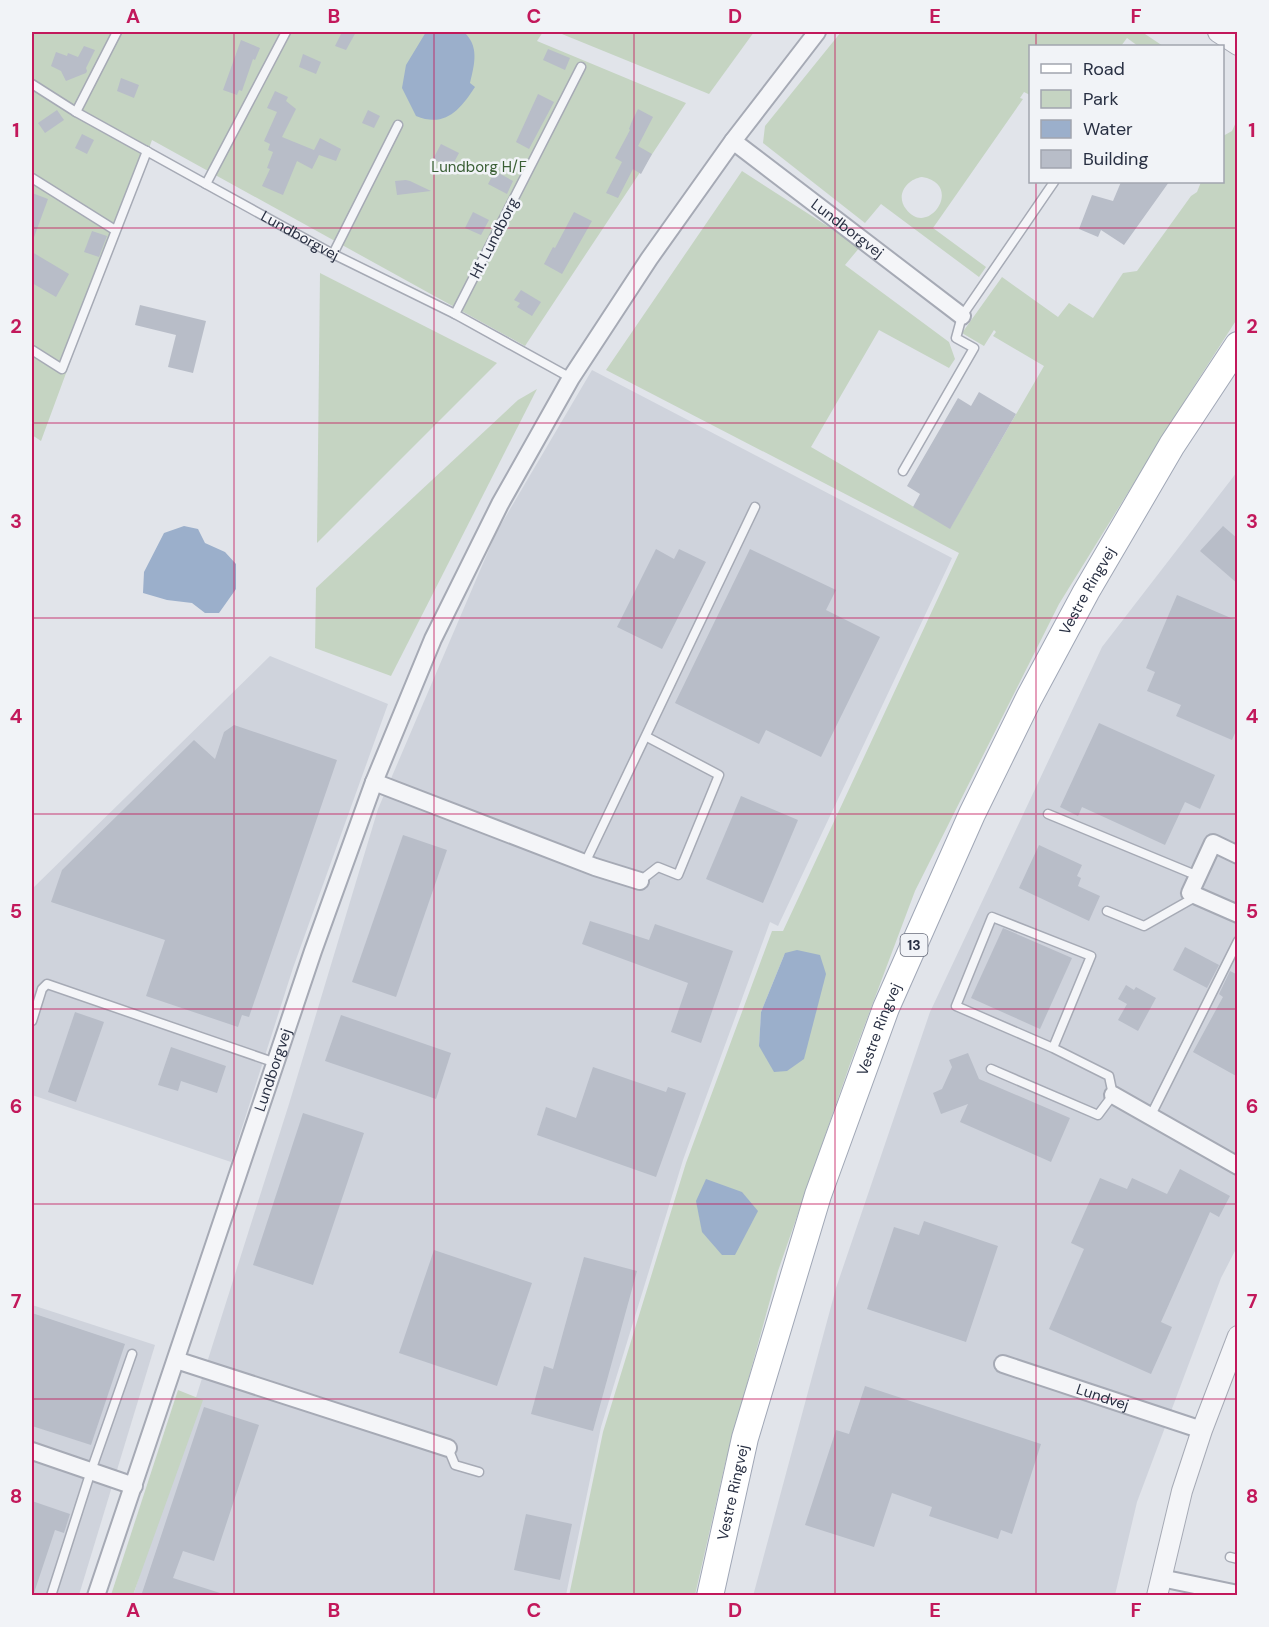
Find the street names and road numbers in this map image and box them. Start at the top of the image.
street label: Hf. Lundborg [465,194,523,282]
street label: Lundborgvej [807,194,888,263]
street label: Lundborgvej [257,206,342,265]
street label: Vestre Ringvej [1055,543,1120,638]
road number: 13 [900,934,928,956]
street label: Vestre Ringvej [852,980,906,1079]
street label: Lundborgvej [250,1026,296,1114]
street label: Lundvej [1074,1379,1132,1415]
street label: Vestre Ringvej [713,1443,753,1542]

